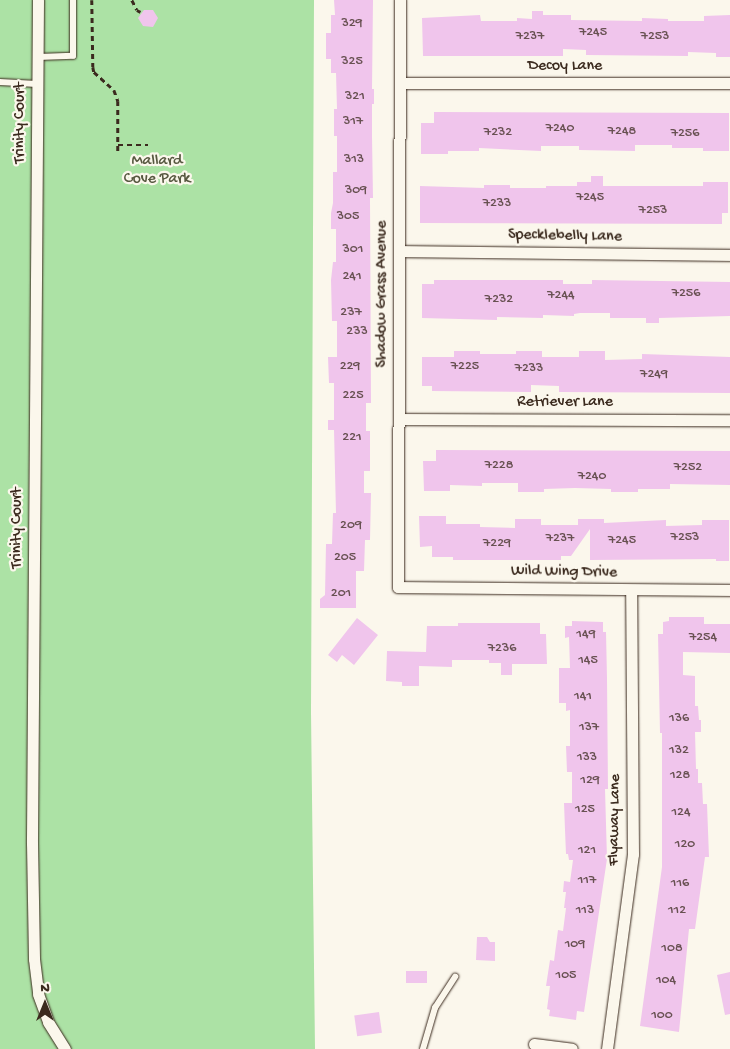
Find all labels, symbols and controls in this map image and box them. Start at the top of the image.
house number: 329 [341,16,363,32]
house number: 7245 [579,25,607,41]
house number: 7237 [516,29,544,45]
house number: 7253 [641,29,669,45]
house number: 325 [341,54,363,70]
street label: Decoy Lane [528,57,602,77]
street label: Trinity Court [11,82,31,164]
house number: 321 [345,89,365,105]
house number: 317 [343,114,363,130]
house number: 7240 [546,121,574,137]
house number: 7248 [608,124,636,140]
house number: 7232 [484,125,512,141]
house number: 7256 [671,126,699,142]
park label: Mallard Cove Park [124,152,190,190]
house number: 313 [344,152,364,168]
house number: 309 [345,183,367,199]
house number: 7245 [576,190,604,206]
house number: 7233 [483,196,511,212]
house number: 7253 [639,203,667,219]
house number: 305 [337,209,359,225]
street label: Shadow Grass Avenue [373,220,393,368]
street label: Specklebelly Lane [508,226,622,248]
house number: 301 [343,242,363,258]
house number: 241 [342,269,362,285]
house number: 7256 [672,286,700,302]
house number: 7244 [547,288,575,304]
house number: 7232 [485,292,513,308]
house number: 237 [340,305,362,321]
house number: 233 [346,324,368,340]
house number: 229 [340,359,360,375]
house number: 7225 [451,359,479,375]
house number: 7233 [515,361,543,377]
house number: 7249 [640,367,668,383]
house number: 225 [342,388,364,404]
street label: Retriever Lane [517,393,613,413]
house number: 221 [342,430,362,446]
house number: 7228 [485,458,513,474]
house number: 7252 [674,460,702,476]
house number: 7240 [578,469,606,485]
street label: Trinity Court [8,487,28,569]
house number: 209 [340,518,362,534]
house number: 7253 [671,530,699,546]
house number: 7237 [546,531,574,547]
house number: 7245 [608,533,636,549]
house number: 7229 [483,536,511,552]
house number: 205 [334,550,356,566]
street label: Wild Wing Drive [511,562,617,584]
house number: 201 [331,586,351,602]
house number: 149 [576,627,596,643]
house number: 7254 [689,630,717,646]
house number: 7236 [488,641,516,657]
house number: 145 [578,653,598,669]
house number: 141 [574,689,592,705]
house number: 136 [669,711,689,727]
house number: 137 [579,720,599,736]
house number: 132 [669,743,689,759]
house number: 133 [577,750,597,766]
house number: 128 [670,768,690,784]
house number: 129 [580,773,600,789]
street label: Flyaway Lane [606,774,626,866]
house number: 125 [575,802,595,818]
house number: 124 [671,805,691,821]
house number: 120 [675,837,695,853]
house number: 121 [578,843,596,859]
house number: 117 [578,873,596,889]
house number: 116 [671,876,689,892]
house number: 113 [576,903,594,919]
house number: 112 [668,903,686,919]
house number: 109 [565,937,585,953]
house number: 108 [661,941,683,957]
house number: 105 [556,968,576,984]
house number: 104 [656,973,676,989]
north arrow [20,979,70,1029]
text: N [40,980,50,997]
house number: 100 [651,1008,673,1024]

